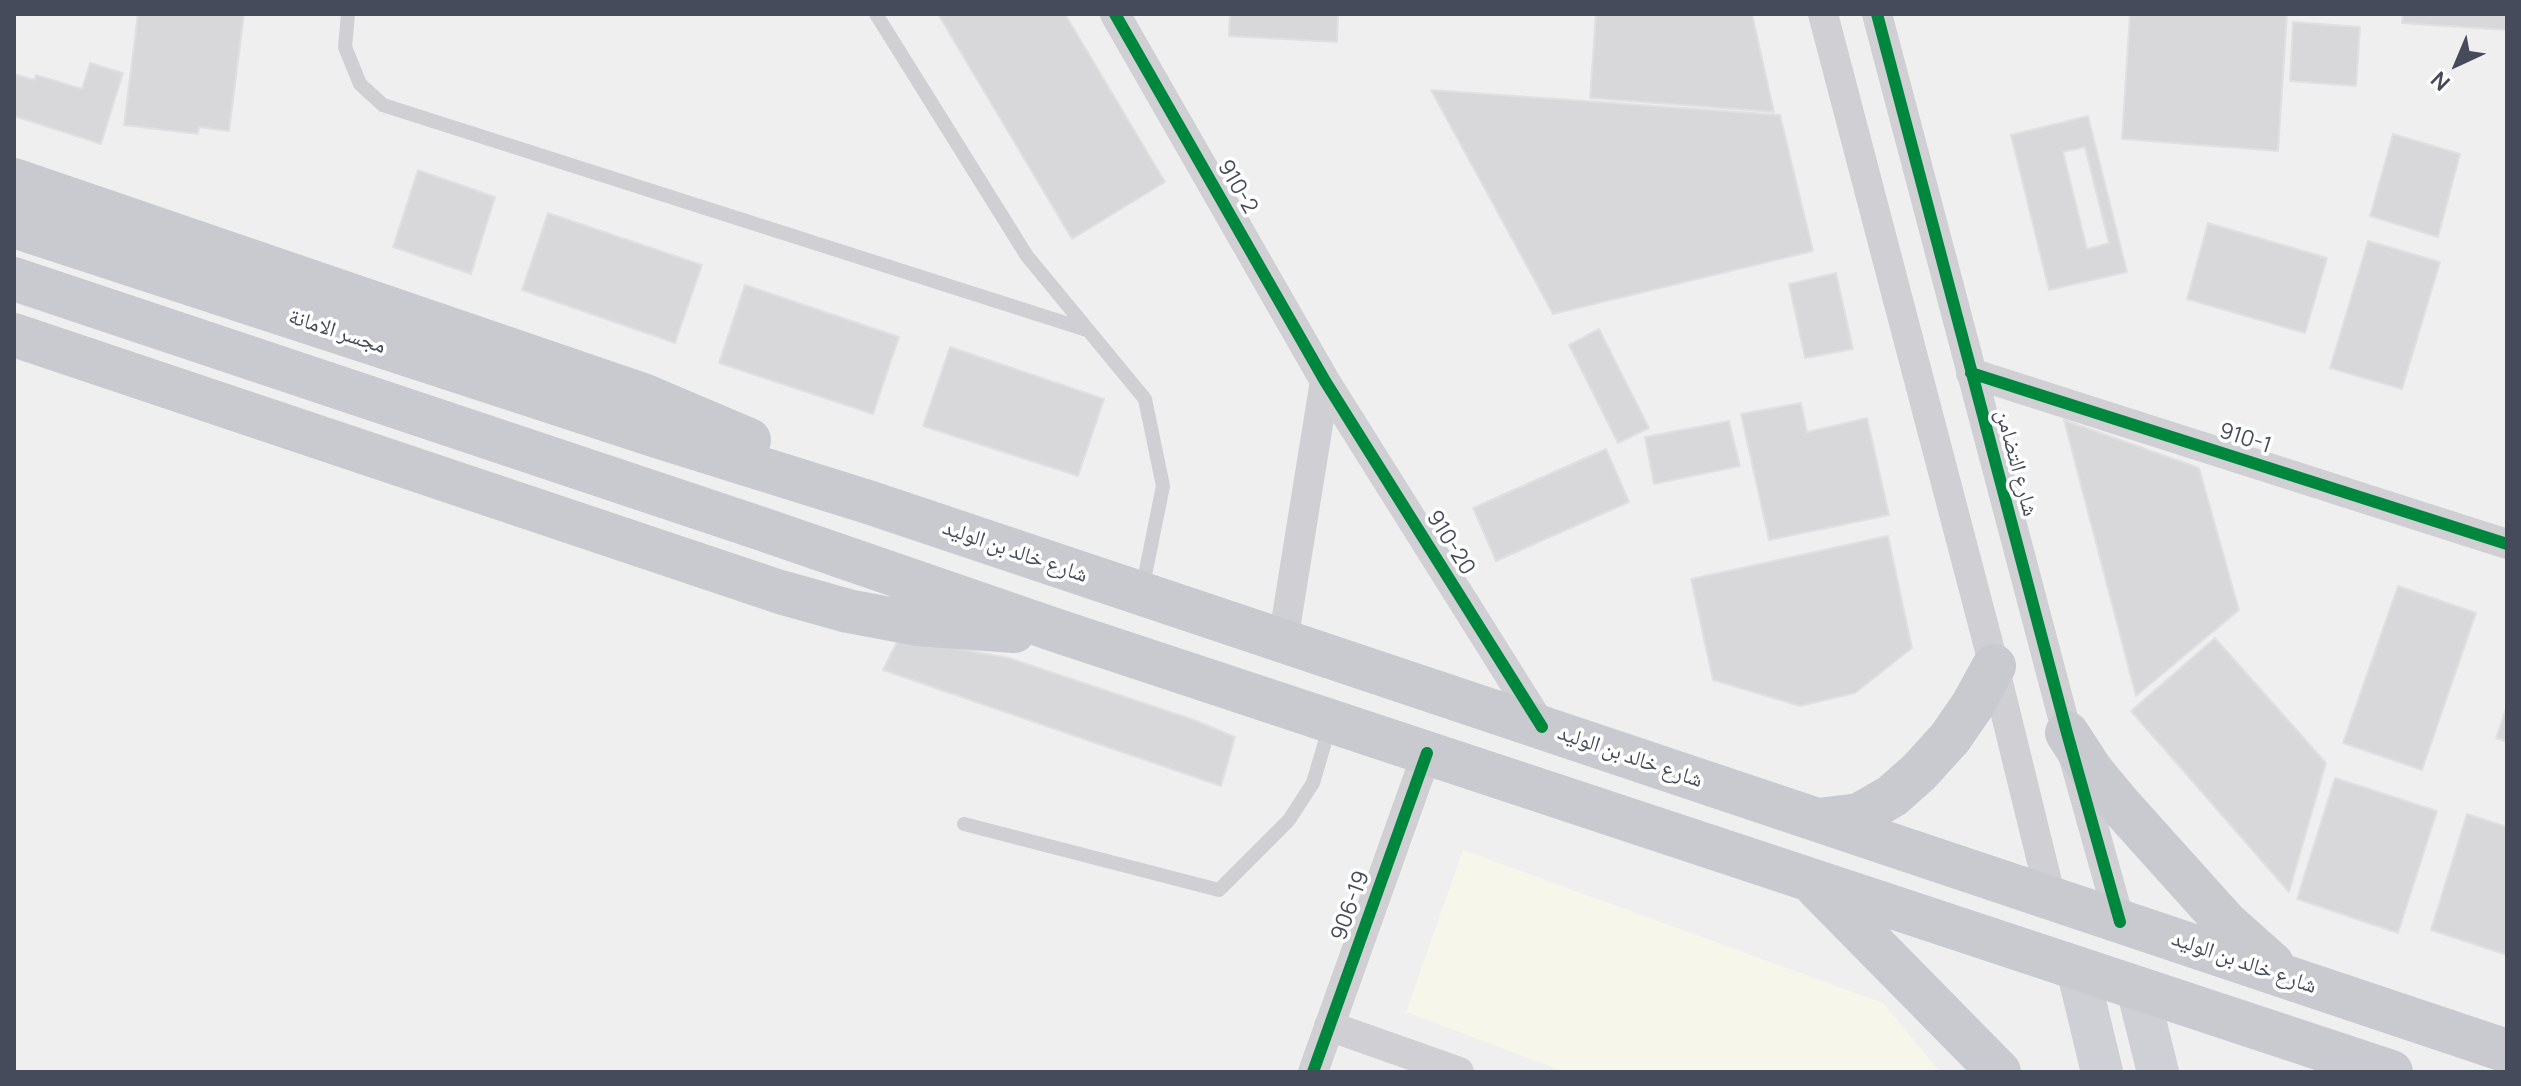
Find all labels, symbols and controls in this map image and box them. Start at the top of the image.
north arrow [2417,24,2497,104]
text: N [2424,65,2456,98]
street label: 910-2 [1211,156,1263,218]
street label: مجسر الامانة [285,304,389,360]
street label: شارع التضامن [1989,407,2043,519]
street label: 910-1 [2215,418,2275,460]
street label: 910-20 [1420,506,1480,580]
street label: شارع خالد بن الوليد [939,515,1091,589]
street label: شارع خالد بن الوليد [1554,720,1706,794]
street label: 906-19 [1326,868,1376,944]
street label: شارع خالد بن الوليد [2168,926,2320,1000]

